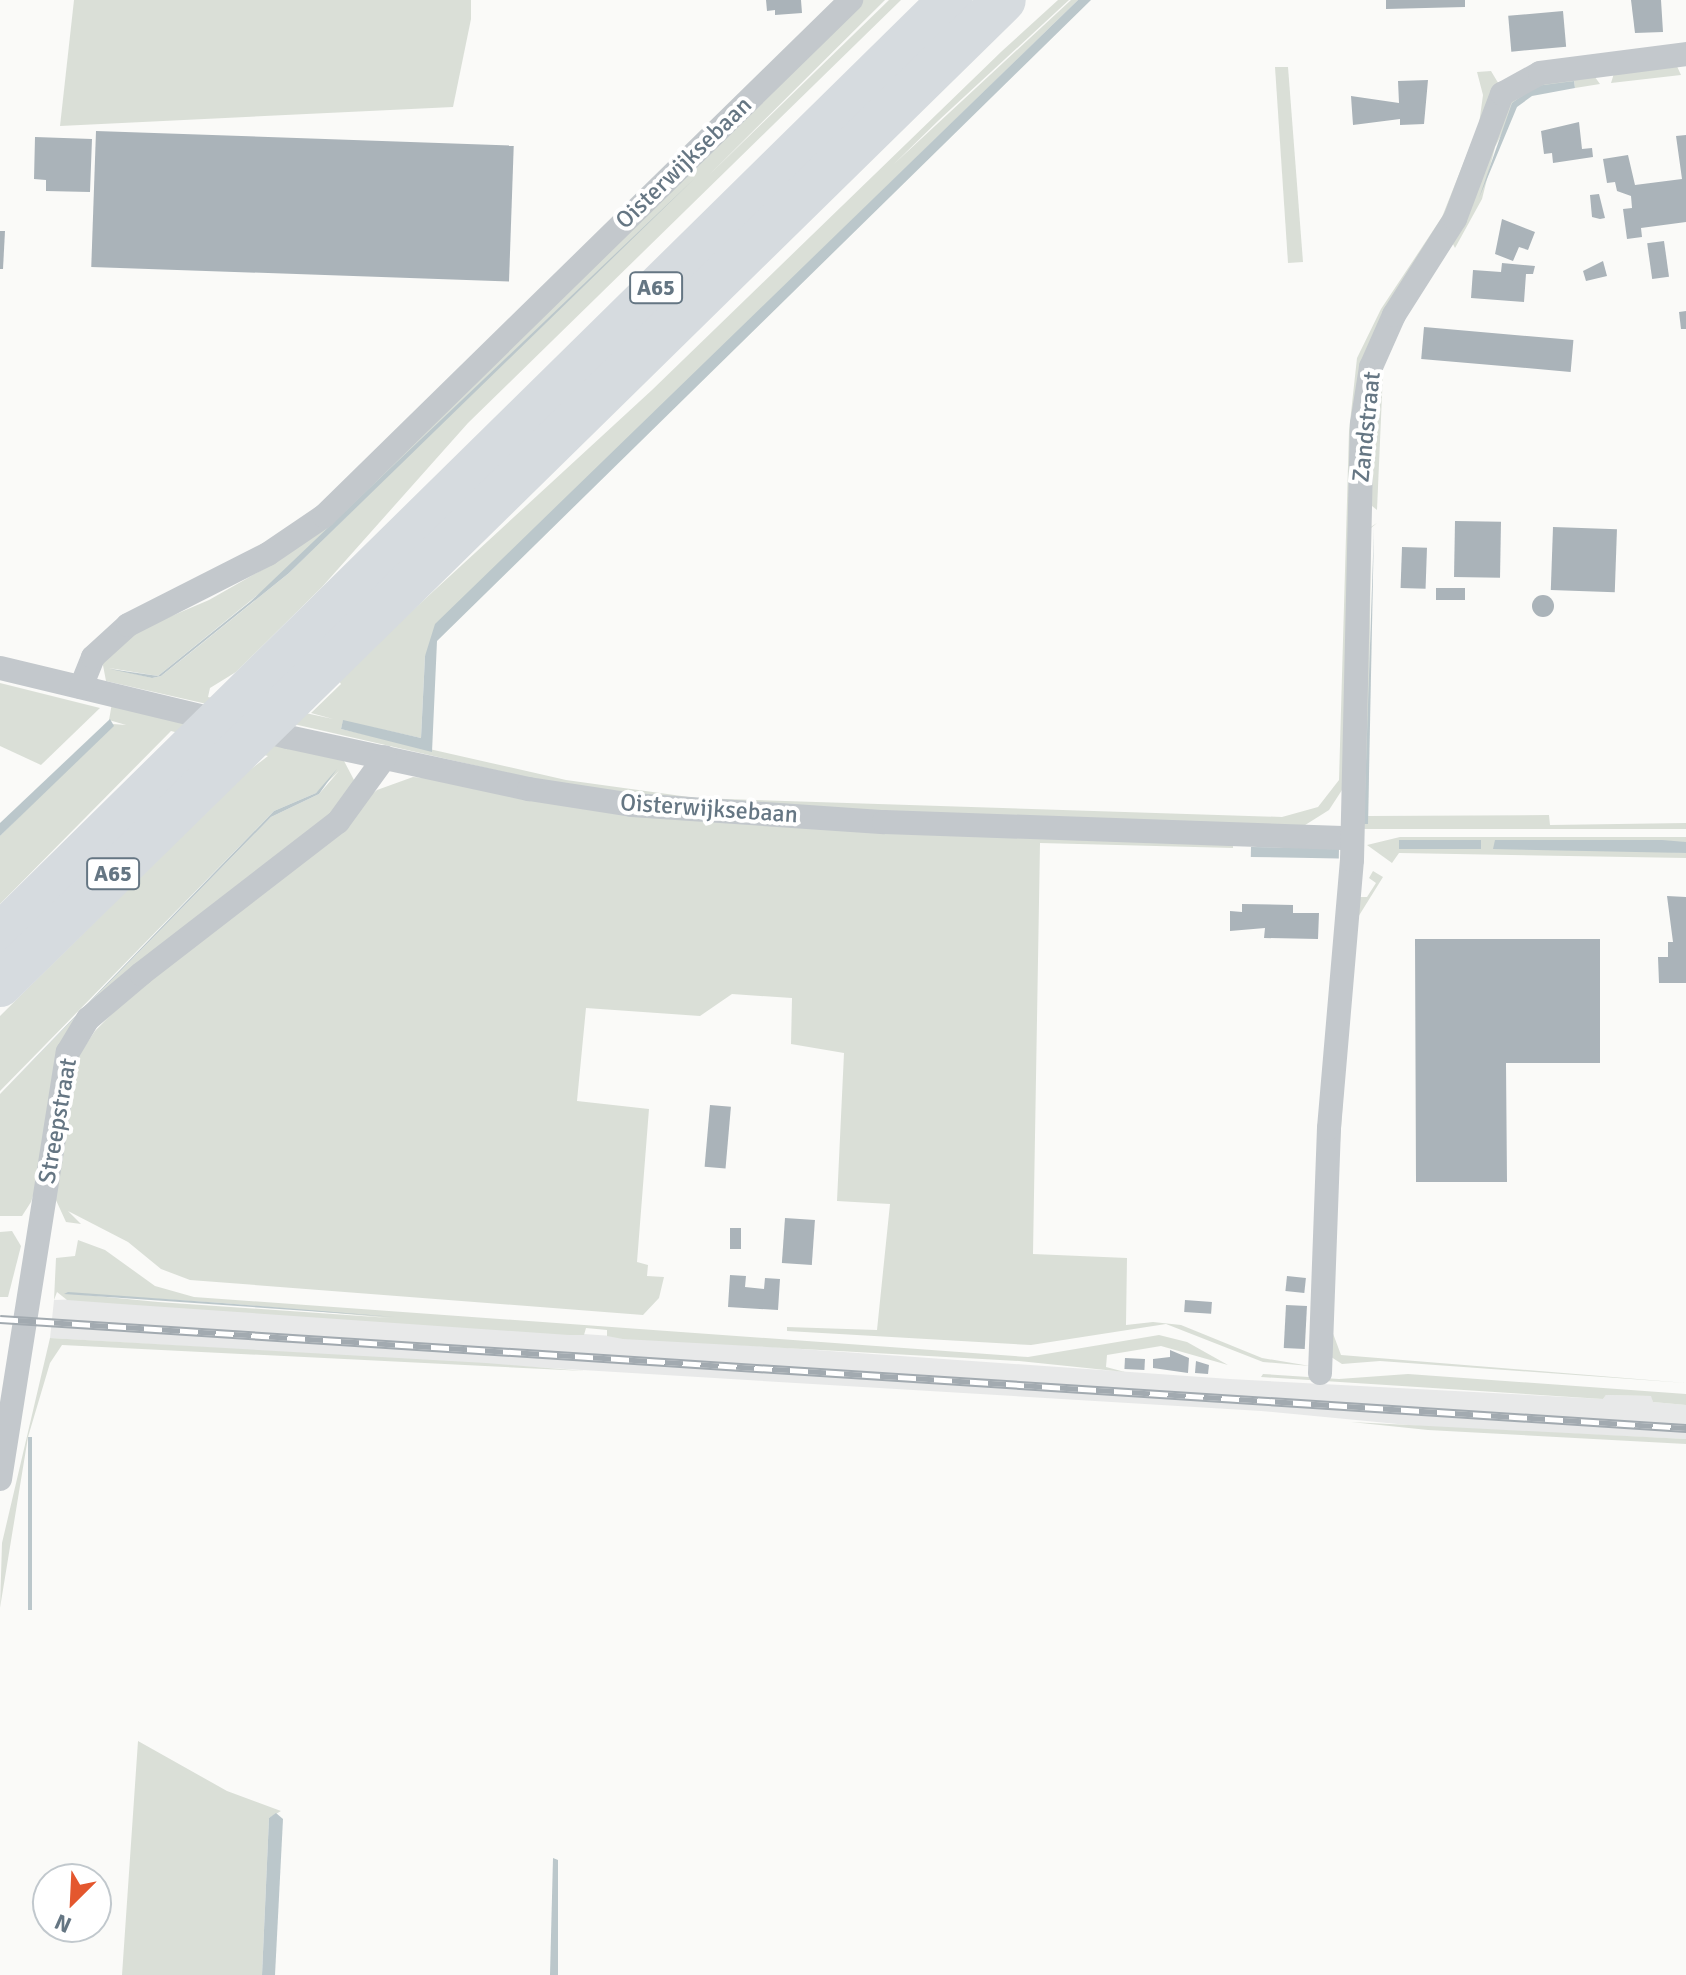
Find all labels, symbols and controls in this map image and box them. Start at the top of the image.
street label: Oisterwijksebaan [610,91,758,235]
road number: A65 [628,270,684,306]
street label: Zandstraat [1347,370,1387,484]
street label: Oisterwijksebaan [619,788,799,830]
road number: A65 [85,856,141,892]
street label: Streepstraat [33,1056,83,1186]
north arrow [32,1863,112,1943]
text: N [50,1908,75,1939]

